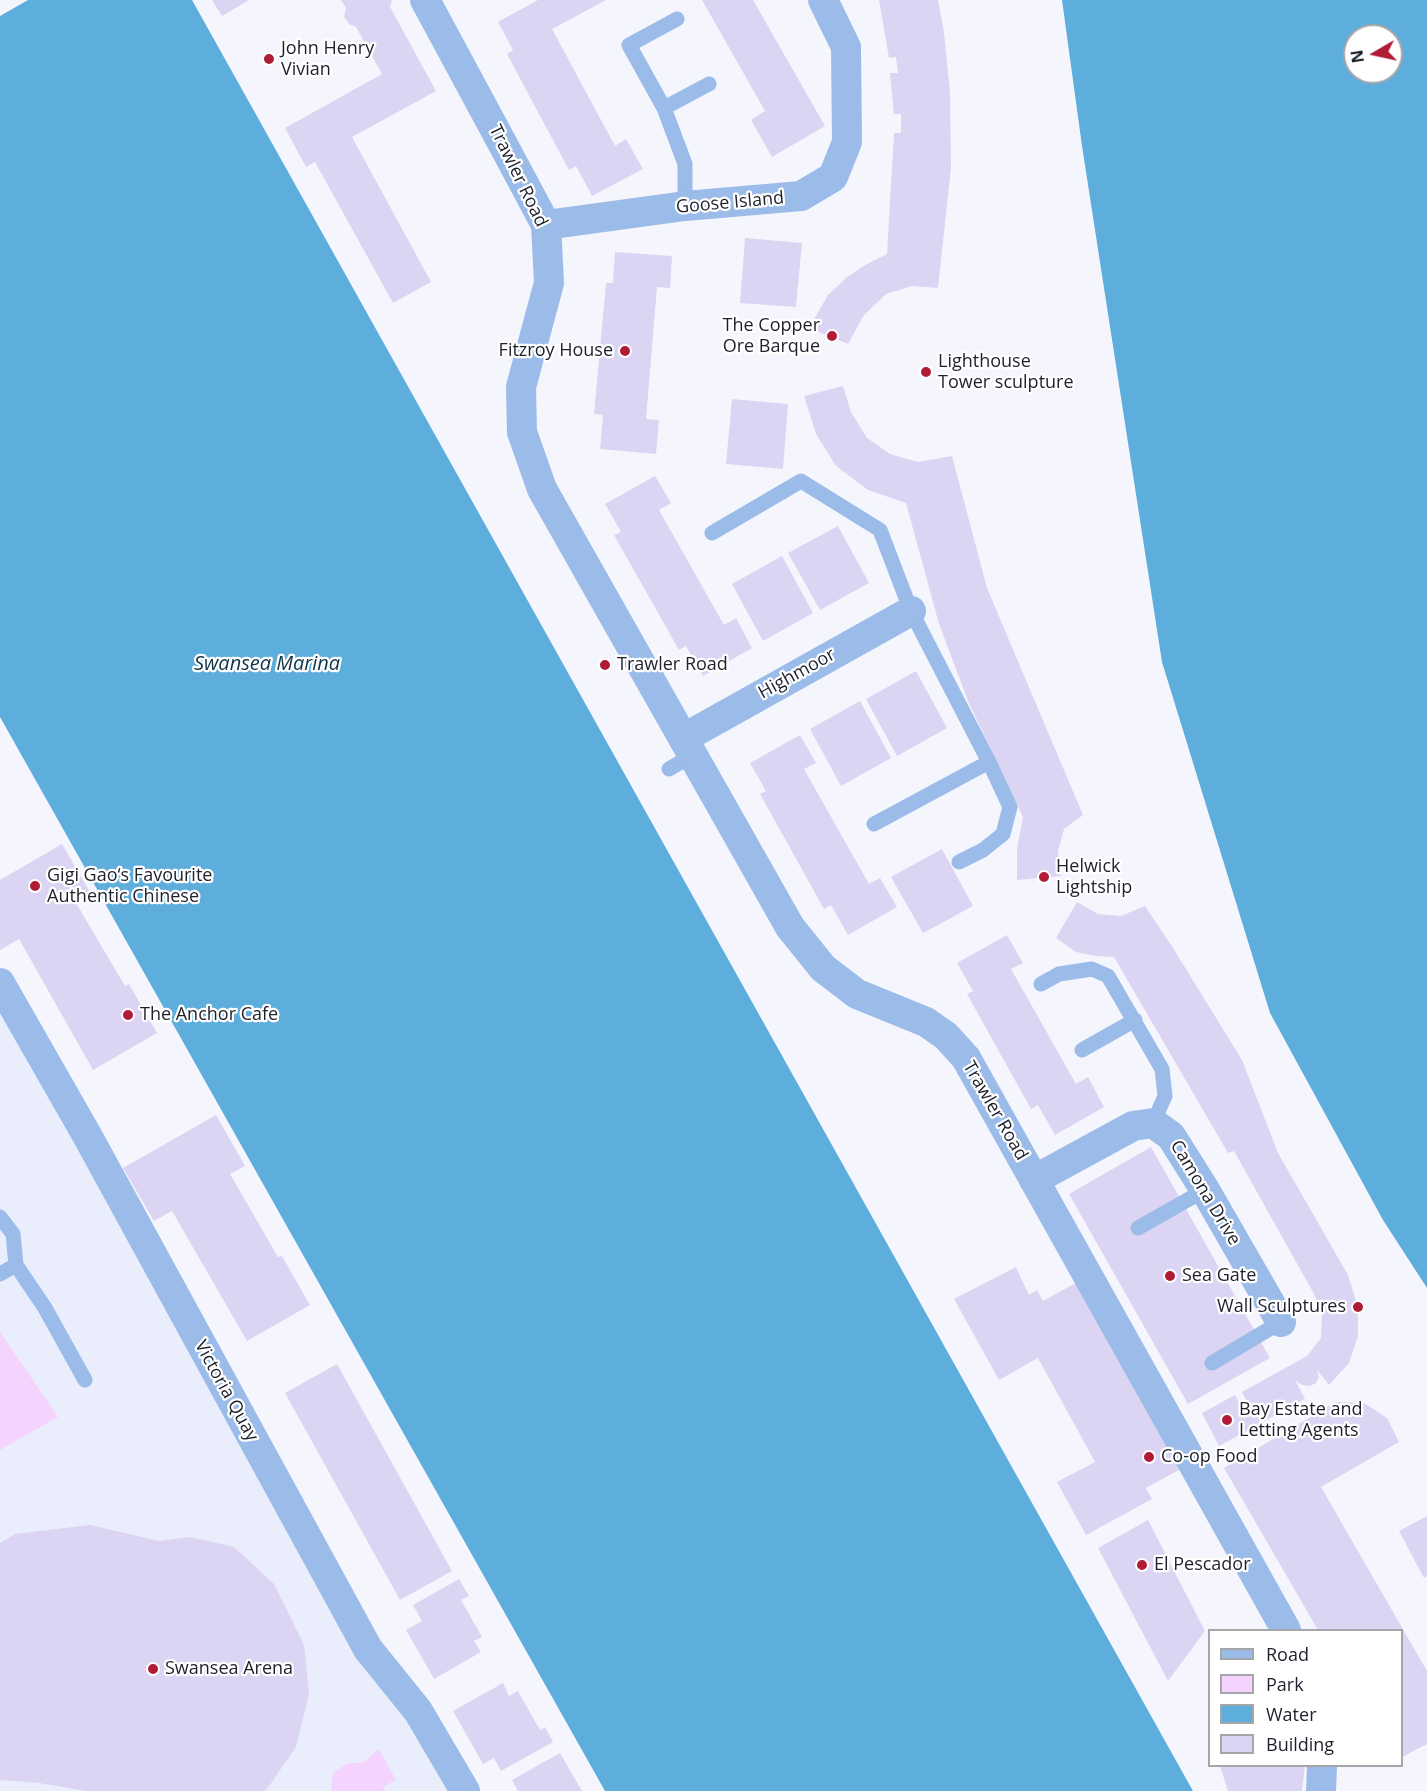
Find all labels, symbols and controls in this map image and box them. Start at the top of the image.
north arrow [1343,24,1403,84]
place label: John Henry Vivian [281,38,374,80]
text: N [1345,48,1369,65]
marker: John Henry Vivian [262,52,276,66]
street label: Trawler Road [484,121,552,231]
street label: Goose Island [675,188,785,218]
place label: The Copper Ore Barque [723,315,820,358]
marker: The Copper Ore Barque [825,329,839,343]
place label: Fitzroy House [499,340,613,362]
marker: Fitzroy House [618,344,632,358]
place label: Lighthouse Tower sculpture [938,351,1074,394]
marker: Lighthouse Tower sculpture [919,365,933,379]
street label: Highmoor [755,644,839,704]
water label: Swansea Marina [194,652,340,676]
place label: Trawler Road [617,654,728,676]
marker: Trawler Road [598,658,612,672]
place label: Helwick Lightship [1056,856,1132,898]
place label: Gigi Gao‘s Favourite Authentic Chinese [47,865,212,908]
marker: Helwick Lightship [1037,870,1051,884]
marker: Gigi Gao‘s Favourite Authentic Chinese [28,879,42,893]
place label: The Anchor Cafe [140,1004,278,1026]
marker: The Anchor Cafe [121,1008,135,1022]
street label: Trawler Road [958,1058,1032,1164]
street label: Camona Drive [1165,1137,1245,1249]
place label: Sea Gate [1182,1265,1256,1287]
marker: Sea Gate [1163,1269,1177,1283]
place label: Wall Sculptures [1217,1296,1346,1318]
marker: Wall Sculptures [1351,1300,1365,1314]
street label: Victoria Quay [189,1337,263,1445]
place label: Bay Estate and Letting Agents [1239,1399,1363,1442]
marker: Bay Estate and Letting Agents [1220,1413,1234,1427]
place label: Co-op Food [1161,1446,1257,1468]
marker: Co-op Food [1142,1450,1156,1464]
place label: El Pescador [1154,1554,1251,1576]
marker: El Pescador [1135,1558,1149,1572]
legend [1208,1629,1403,1767]
text: Road [1266,1642,1309,1666]
place label: Swansea Arena [165,1658,293,1680]
marker: Swansea Arena [146,1662,160,1676]
text: Park [1266,1672,1304,1696]
text: Water [1266,1702,1317,1726]
text: Building [1266,1732,1334,1756]

